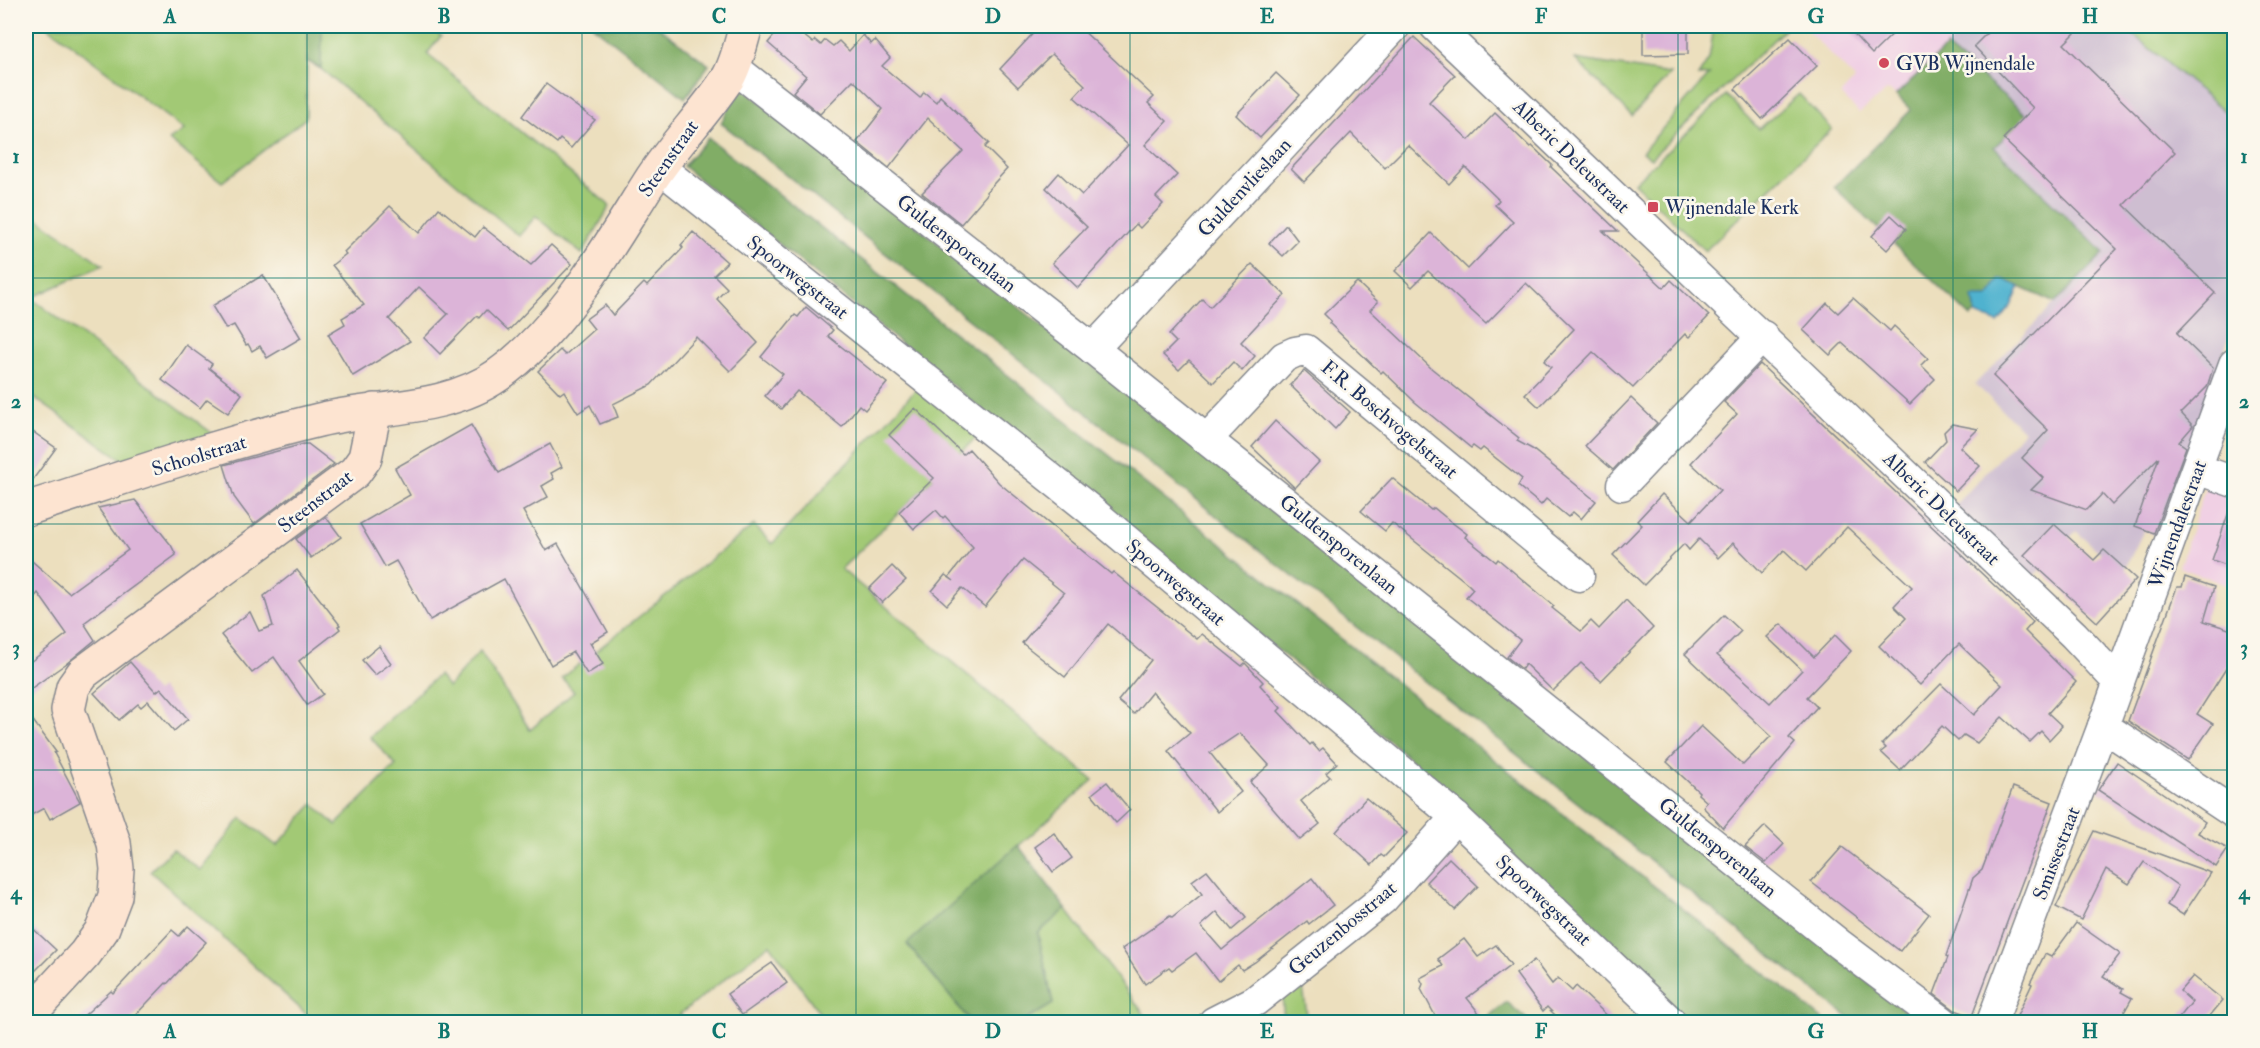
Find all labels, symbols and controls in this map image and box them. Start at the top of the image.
text: A [163,4,177,29]
text: B [437,4,451,29]
text: C [712,4,726,29]
text: D [985,4,1001,29]
text: E [1260,4,1275,29]
text: F [1535,4,1548,29]
text: G [1808,4,1825,29]
text: H [2082,4,2098,29]
place label: GVB Wijnendale [1896,51,2035,76]
marker: GVB Wijnendale [1877,56,1891,70]
street label: Alberic Deleustraat [1507,94,1636,219]
street label: Steenstraat [633,115,704,202]
street label: Guldenvlieslaan [1192,133,1297,242]
text: 1 [12,144,20,169]
text: 1 [2240,144,2248,169]
street label: Guldensporenlaan [891,189,1022,299]
place label: Wijnendale Kerk [1664,195,1799,220]
marker: Wijnendale Kerk [1646,200,1660,214]
street label: Spoorwegstraat [741,230,854,326]
street label: F.R. Boschvogelstraat [1316,355,1464,484]
text: 2 [11,389,21,414]
text: 2 [2239,389,2249,414]
street label: Schoolstraat [149,429,250,482]
street label: Alberic Deleustraat [1877,446,2006,571]
street label: Wijnendalestraat [2142,456,2212,593]
street label: Steenstraat [273,464,358,538]
street label: Guldensporenlaan [1274,489,1403,601]
street label: Spoorwegstraat [1120,534,1231,632]
text: 3 [12,635,20,660]
text: 3 [2240,635,2248,660]
street label: Guldensporenlaan [1653,792,1782,904]
street label: Smissestraat [2027,803,2086,903]
street label: Spoorwegstraat [1490,850,1597,952]
street label: Geuzenbosstraat [1283,875,1402,981]
text: 4 [10,880,23,905]
text: 4 [2238,880,2251,905]
text: A [163,1019,177,1044]
text: B [437,1019,451,1044]
text: C [712,1019,726,1044]
text: D [985,1019,1001,1044]
text: E [1260,1019,1275,1044]
text: F [1535,1019,1548,1044]
text: G [1808,1019,1825,1044]
text: H [2082,1019,2098,1044]

